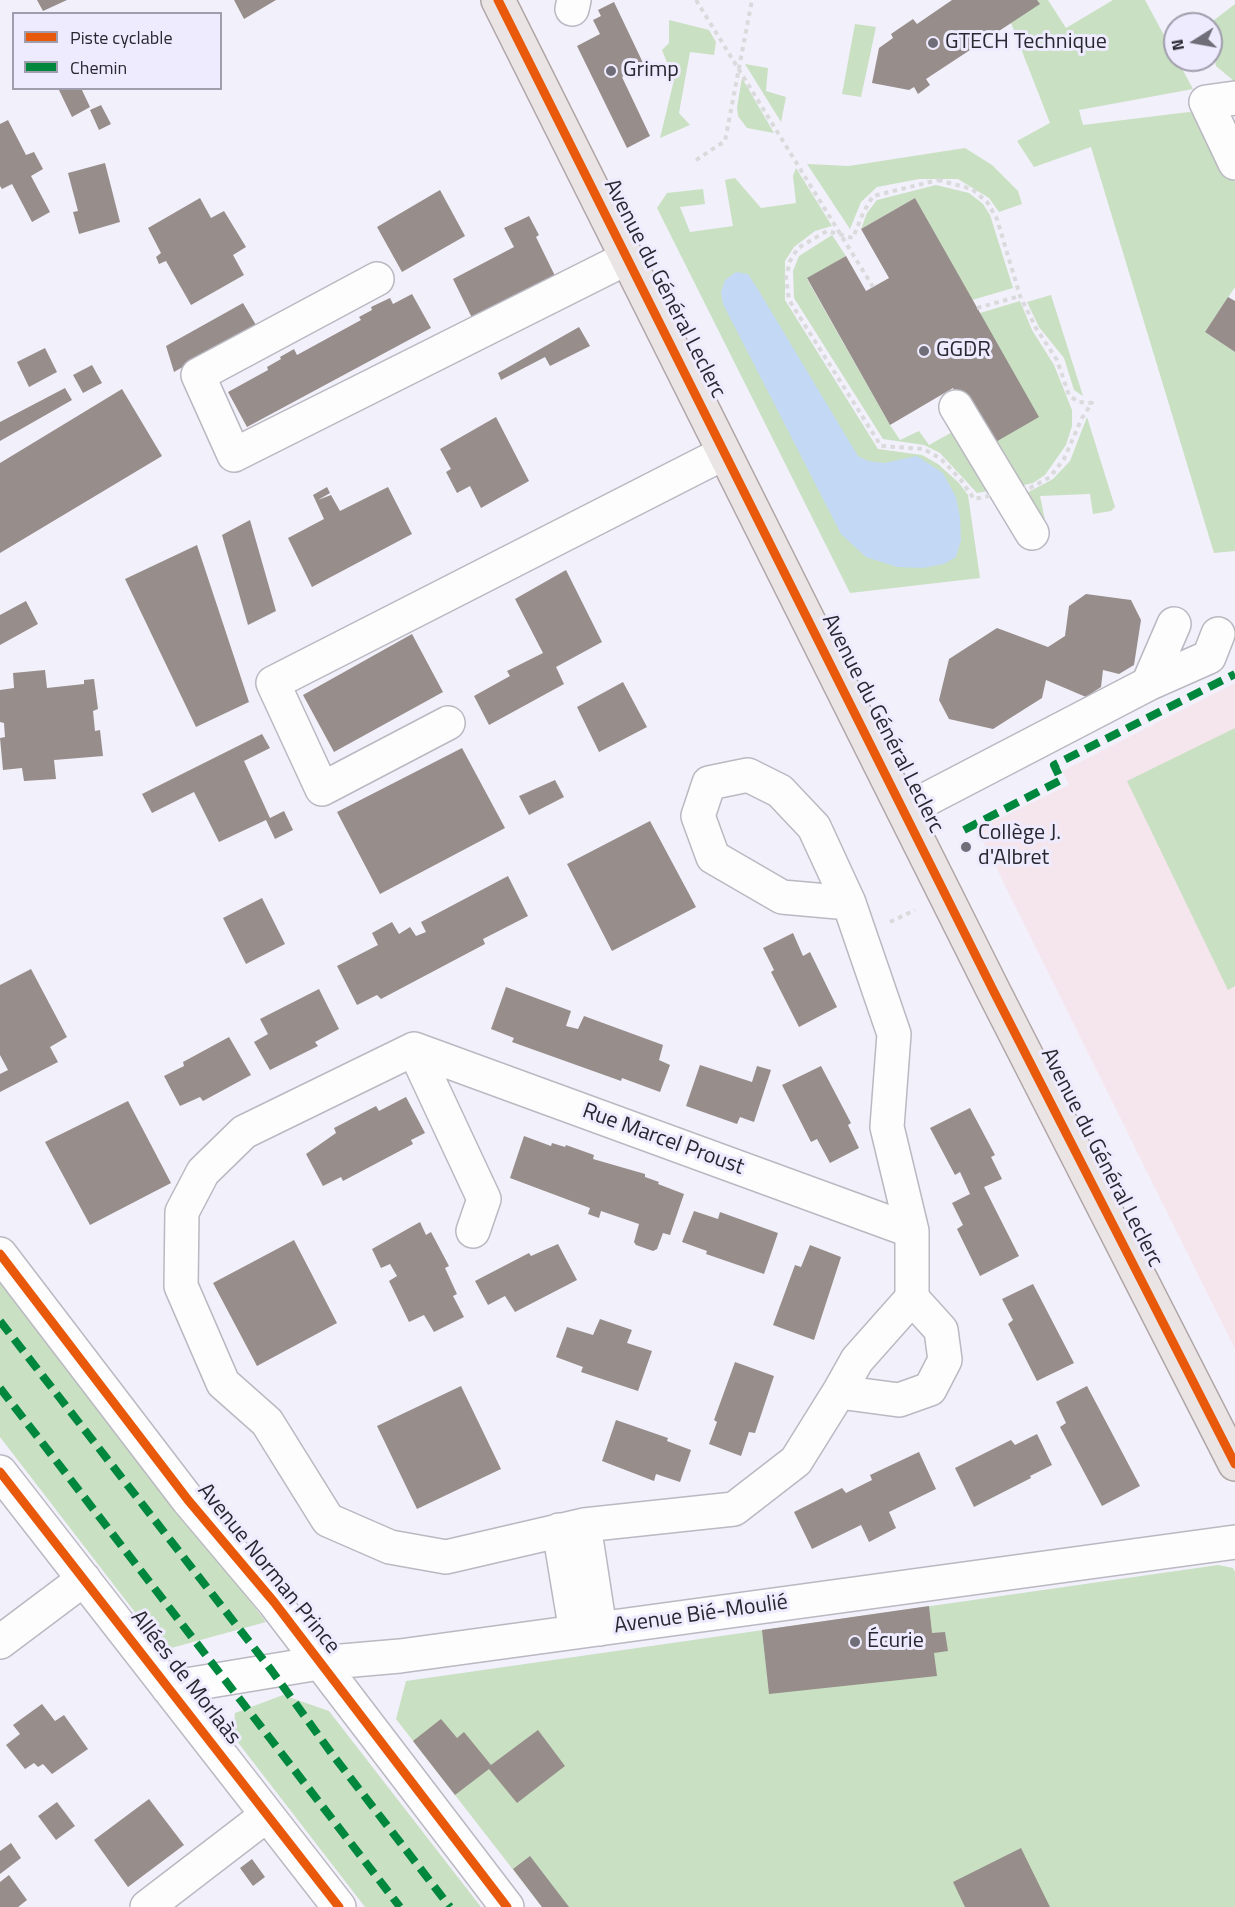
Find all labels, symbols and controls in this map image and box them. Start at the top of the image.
legend [12,12,222,90]
north arrow [1163,12,1223,72]
text: Piste cyclable [70,24,172,51]
place label: GTECH Technique [945,30,1107,56]
marker: GTECH Technique [926,36,940,50]
text: N [1164,37,1190,53]
text: Chemin [70,54,127,81]
place label: Grimp [623,58,679,84]
marker: Grimp [604,64,618,78]
street label: Avenue du Général Leclerc [597,175,731,403]
place label: GGDR [936,338,991,364]
marker: GGDR [917,344,931,358]
street label: Avenue du Général Leclerc [815,610,949,838]
place label: Collège J. d'Albret [978,821,1061,872]
marker: Collège J. d'Albret [959,840,973,854]
street label: Avenue du Général Leclerc [1034,1044,1168,1272]
street label: Rue Marcel Proust [579,1098,747,1182]
street label: Avenue Norman Prince [191,1478,345,1660]
street label: Avenue Bié-Moulié [612,1590,790,1640]
street label: Allées de Morlaàs [124,1606,246,1750]
place label: Écurie [867,1629,924,1655]
marker: Écurie [848,1635,862,1649]

